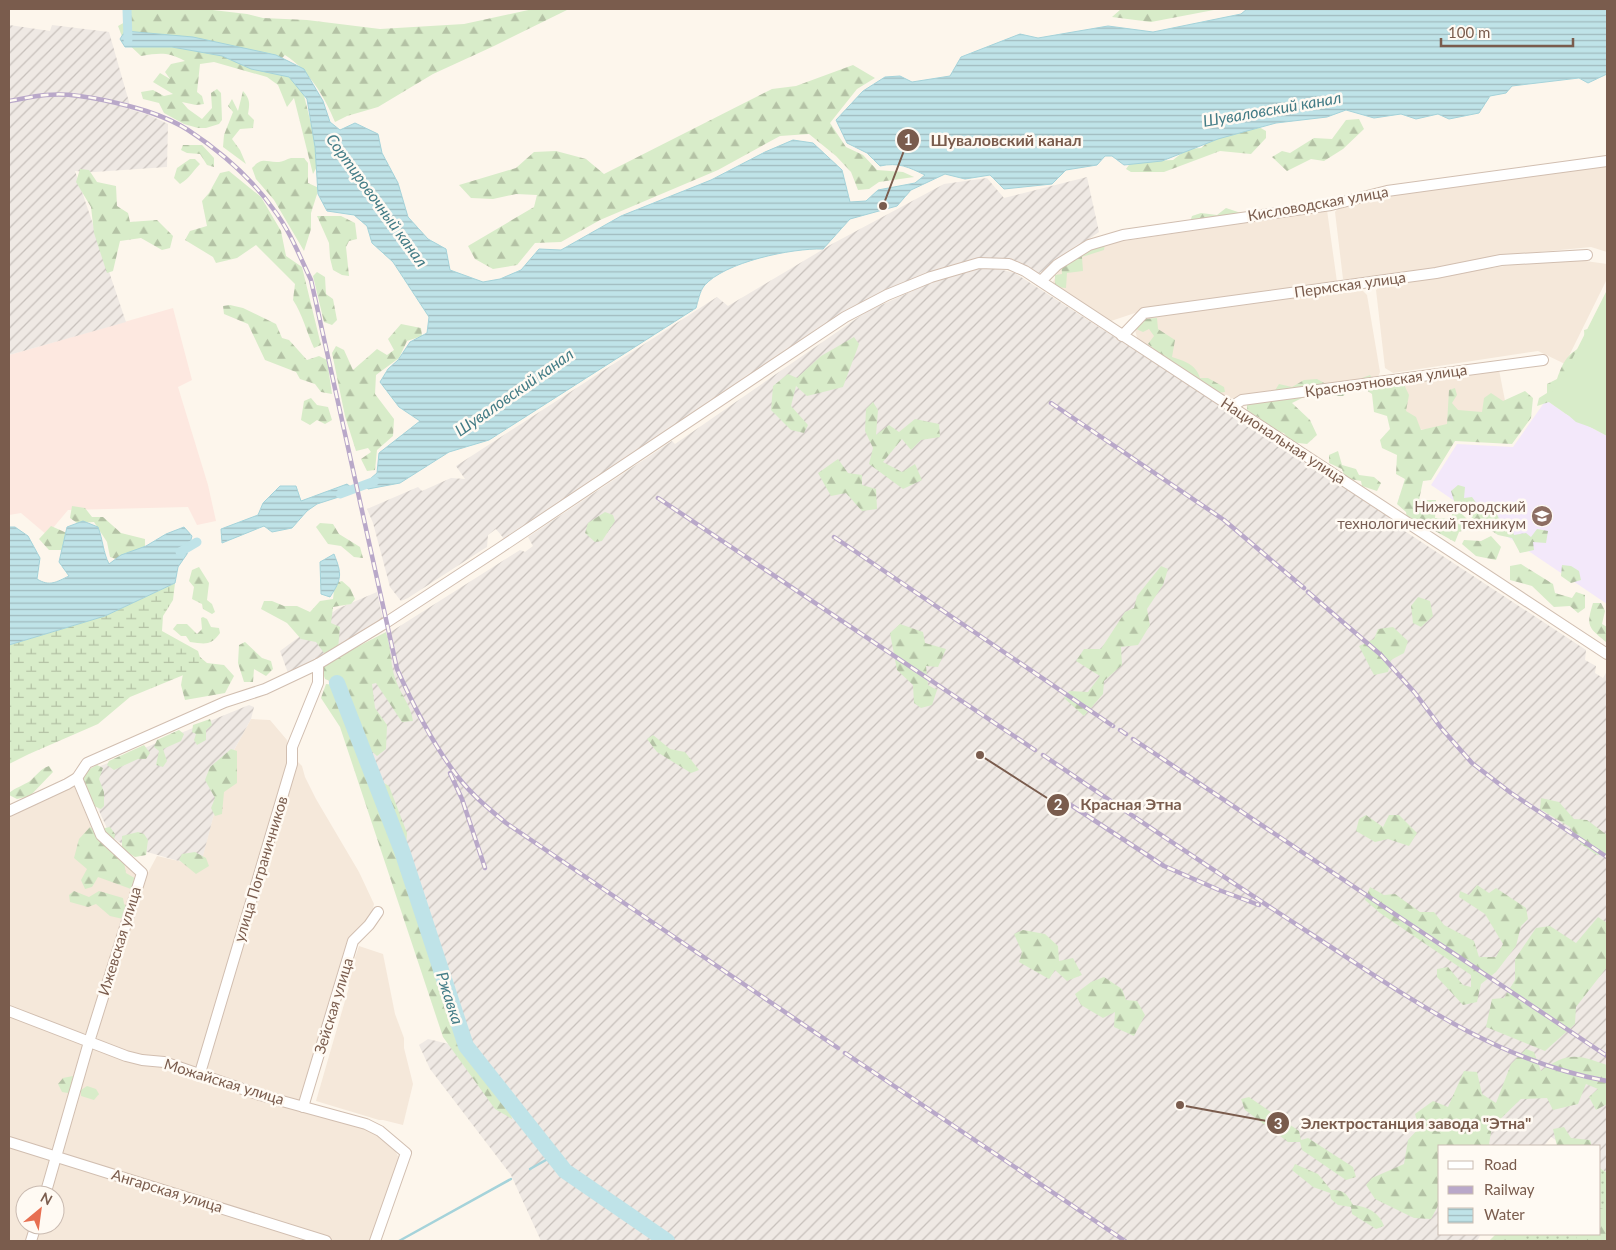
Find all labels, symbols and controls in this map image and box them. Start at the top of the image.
scale bar [1441,15,1574,47]
text: 100 m [1448,23,1490,41]
water label: Шуваловский канал [1201,87,1343,130]
callout: Шуваловский канал [896,125,1092,156]
water label: Сортировочный канал [323,129,432,270]
text: 1 [904,130,912,148]
text: Шуваловский канал [930,130,1082,149]
street label: Кисловодская улица [1246,182,1390,224]
street label: Пермская улица [1293,267,1407,301]
water label: Шуваловский канал [451,344,577,440]
street label: Красноэтновская улица [1304,360,1468,400]
street label: Национальная улица [1218,393,1349,487]
place label: Нижегородский технологический техникум [1337,497,1526,532]
school or university icon: Нижегородский технологический техникум [1530,504,1554,528]
callout: Красная Этна [1045,789,1191,820]
street label: улица Пограничников [229,794,291,944]
text: Красная Этна [1080,794,1182,813]
text: 2 [1054,795,1063,813]
street label: Ижевская улица [94,884,144,997]
street label: Зейская улица [310,955,356,1056]
water label: Ржавка [433,969,468,1027]
street label: Можайская улица [162,1054,286,1108]
callout: Электростанция завода "Этна" [1266,1108,1542,1139]
text: Электростанция завода "Этна" [1301,1113,1531,1132]
text: 3 [1274,1114,1282,1132]
legend [1438,1145,1601,1235]
text: Road [1484,1155,1517,1173]
street label: Ангарская улица [110,1165,225,1215]
text: Railway [1484,1180,1535,1198]
north arrow [15,1185,65,1235]
text: N [38,1188,55,1208]
text: Water [1484,1205,1525,1223]

